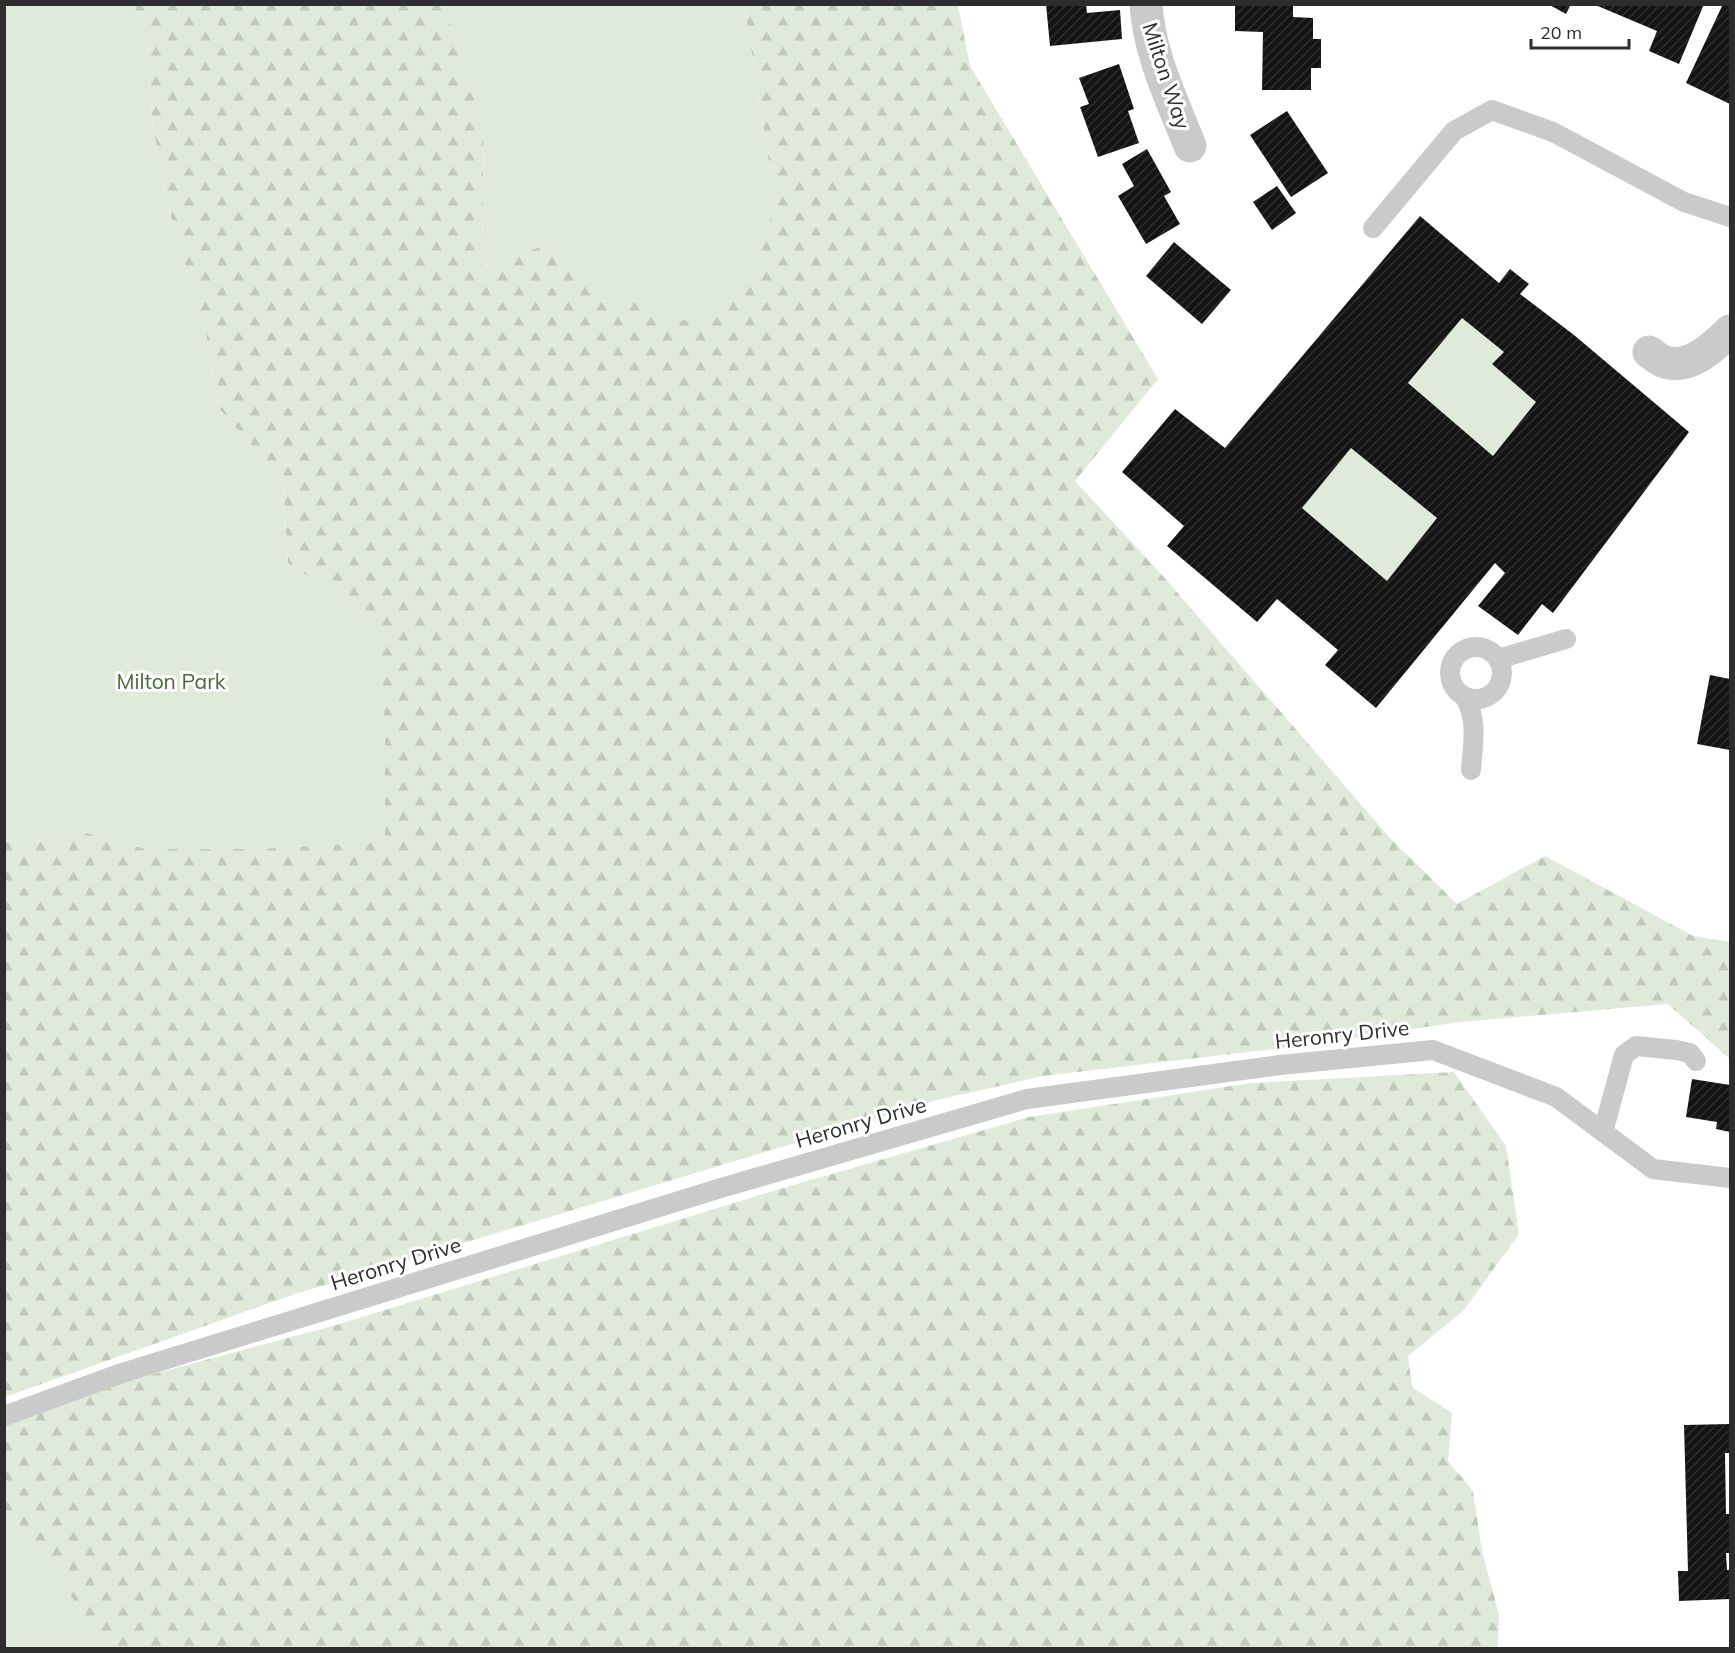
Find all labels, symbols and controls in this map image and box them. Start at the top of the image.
scale bar [1531,12,1628,50]
street label: Milton Way [1137,19,1196,132]
text: 20 m [1540,21,1582,44]
park label: Milton Park [116,668,226,694]
street label: Heronry Drive [1273,1014,1410,1054]
street label: Heronry Drive [792,1091,929,1153]
street label: Heronry Drive [327,1231,464,1295]

